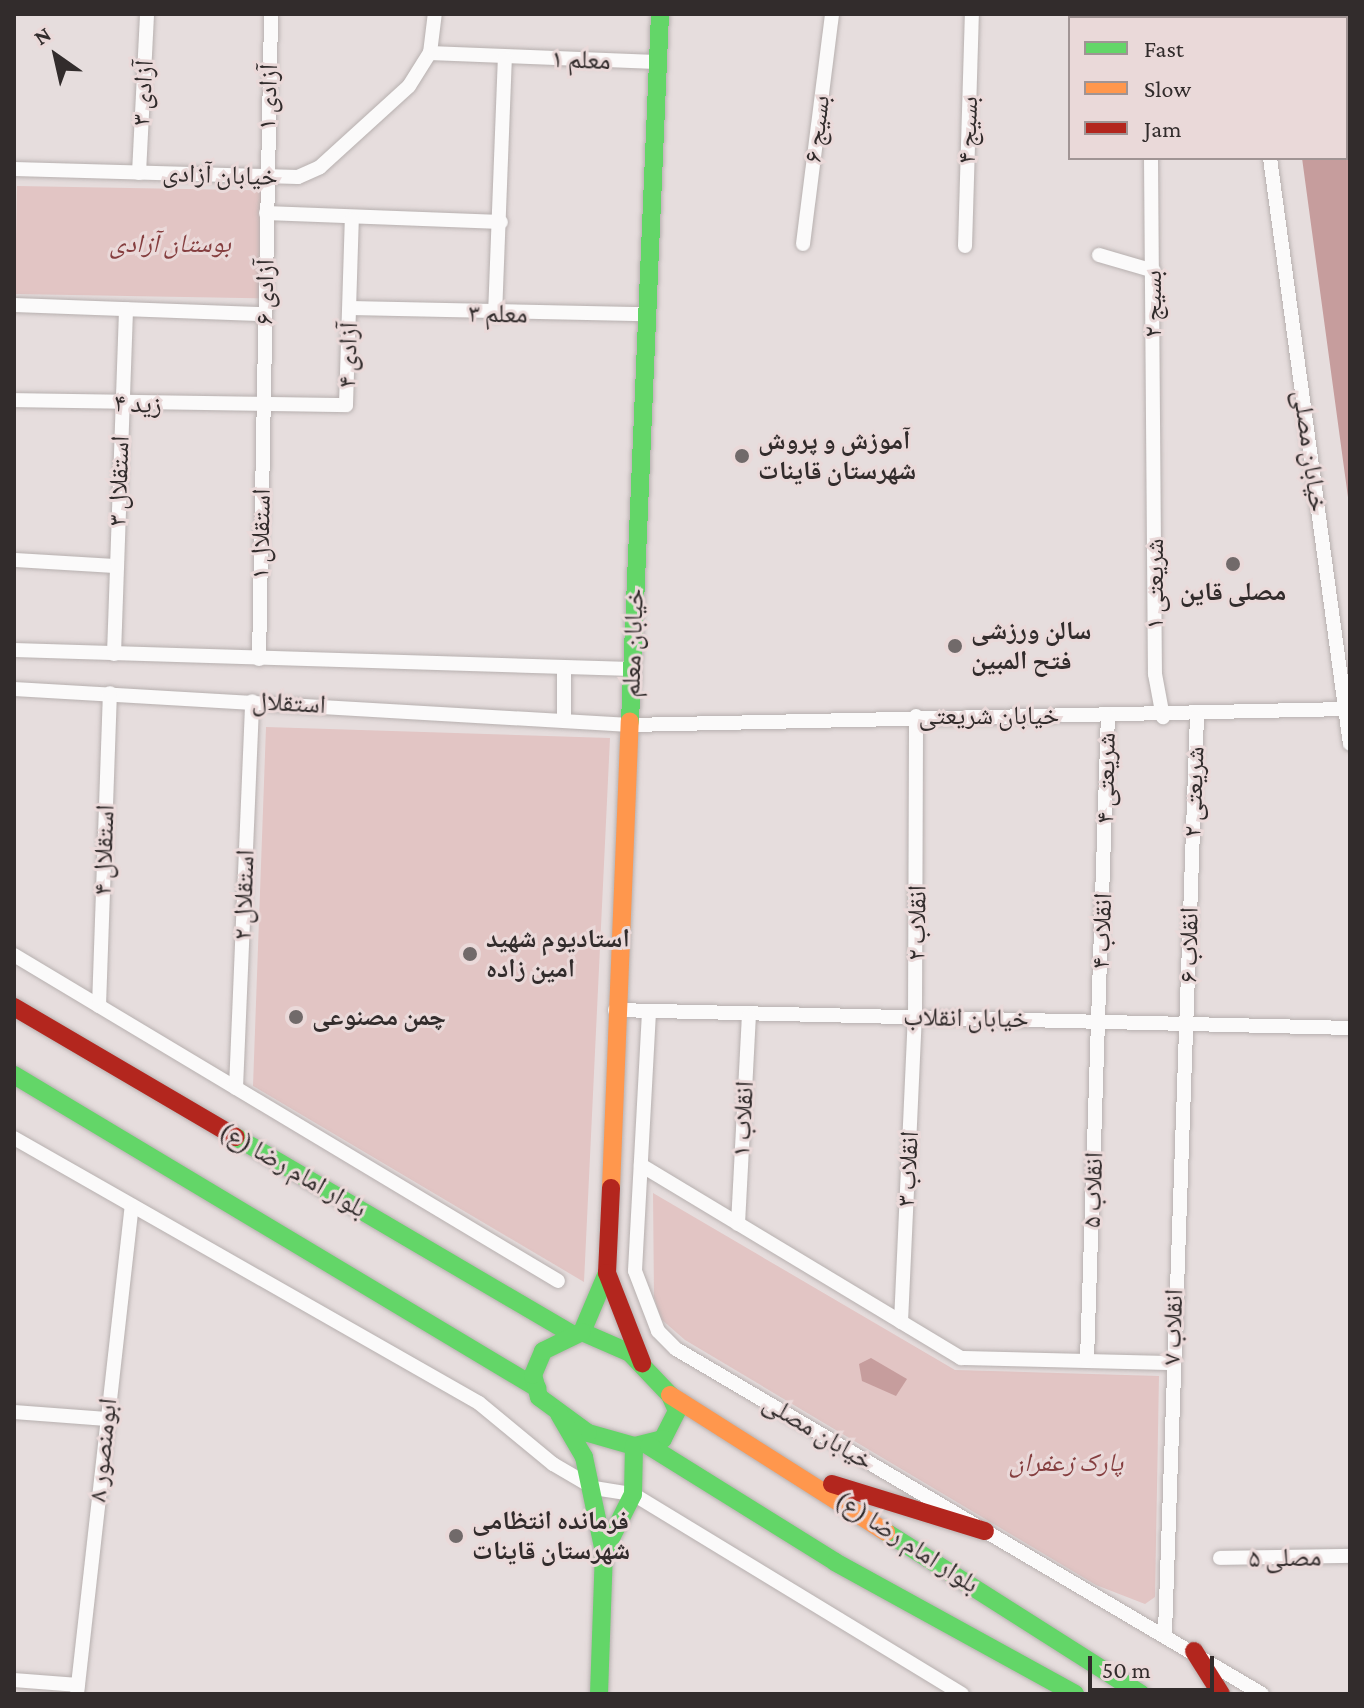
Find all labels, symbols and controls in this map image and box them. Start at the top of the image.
north arrow [16,16,96,96]
legend [1068,16,1348,160]
text: N [29,21,56,50]
text: Fast [1144,35,1184,62]
street label: معلم ۱ [551,43,611,77]
street label: آزادی ۳ [126,59,160,127]
street label: آزادی ۱ [251,64,285,130]
text: Slow [1144,75,1191,102]
street label: بسیج ۶ [797,94,837,164]
street label: بسیج ۴ [951,96,985,164]
text: Jam [1144,115,1182,142]
street label: خیابان آزادی [162,157,278,193]
park label: بوستان آزادی [109,228,231,260]
street label: آزادی ۶ [249,259,281,325]
street label: بسیج ۲ [1137,270,1169,338]
street label: معلم ۳ [468,298,528,330]
street label: آزادی ۴ [331,322,365,388]
street label: زید ۴ [114,388,162,420]
street label: خیابان مصلی [1286,388,1334,514]
place label: آموزش و پروش شهرستان قاینات [758,425,916,486]
street label: استقلال ۳ [102,435,136,527]
marker: آموزش و پروش شهرستان قاینات [733,447,751,465]
street label: استقلال ۱ [245,488,277,580]
street label: شریعتی ۱ [1139,538,1171,630]
marker: مصلی قاین [1224,555,1242,573]
place label: مصلی قاین [1180,576,1286,608]
street label: خیابان معلم [616,588,650,698]
place label: سالن ورزشی فتح المبین [971,615,1092,676]
marker: سالن ورزشی فتح المبین [946,637,964,655]
street label: استقلال [251,685,327,721]
street label: خیابان شریعتی [919,700,1059,732]
street label: شریعتی ۴ [1090,732,1122,824]
street label: شریعتی ۲ [1177,746,1211,838]
street label: استقلال ۴ [87,804,121,896]
street label: استقلال ۲ [227,849,261,941]
street label: انقلاب ۲ [901,885,933,961]
street label: انقلاب ۴ [1085,893,1119,969]
street label: انقلاب ۶ [1173,907,1205,983]
place label: استادیوم شهید امین زاده [486,923,630,984]
marker: استادیوم شهید امین زاده [461,945,479,963]
place label: چمن مصنوعی [312,1001,446,1033]
street label: خیابان انقلاب [903,1001,1029,1035]
marker: چمن مصنوعی [287,1008,305,1026]
street label: انقلاب ۱ [725,1080,761,1158]
street label: بلوار امام رضا (ع) [214,1115,372,1225]
street label: انقلاب ۳ [890,1130,926,1208]
street label: انقلاب ۵ [1076,1152,1110,1228]
street label: انقلاب ۷ [1156,1289,1190,1365]
street label: خیابان مصلی [757,1387,879,1477]
street label: ابومنصور ۸ [82,1397,124,1503]
park label: پارک زعفران [1009,1447,1123,1479]
street label: بلوار امام رضا (ع) [829,1484,985,1600]
place label: فرمانده انتظامی شهرستان قاینات [472,1505,630,1566]
marker: فرمانده انتظامی شهرستان قاینات [447,1527,465,1545]
street label: مصلی ۵ [1248,1542,1322,1574]
scale bar [1092,1640,1218,1690]
text: 50 m [1102,1656,1151,1683]

